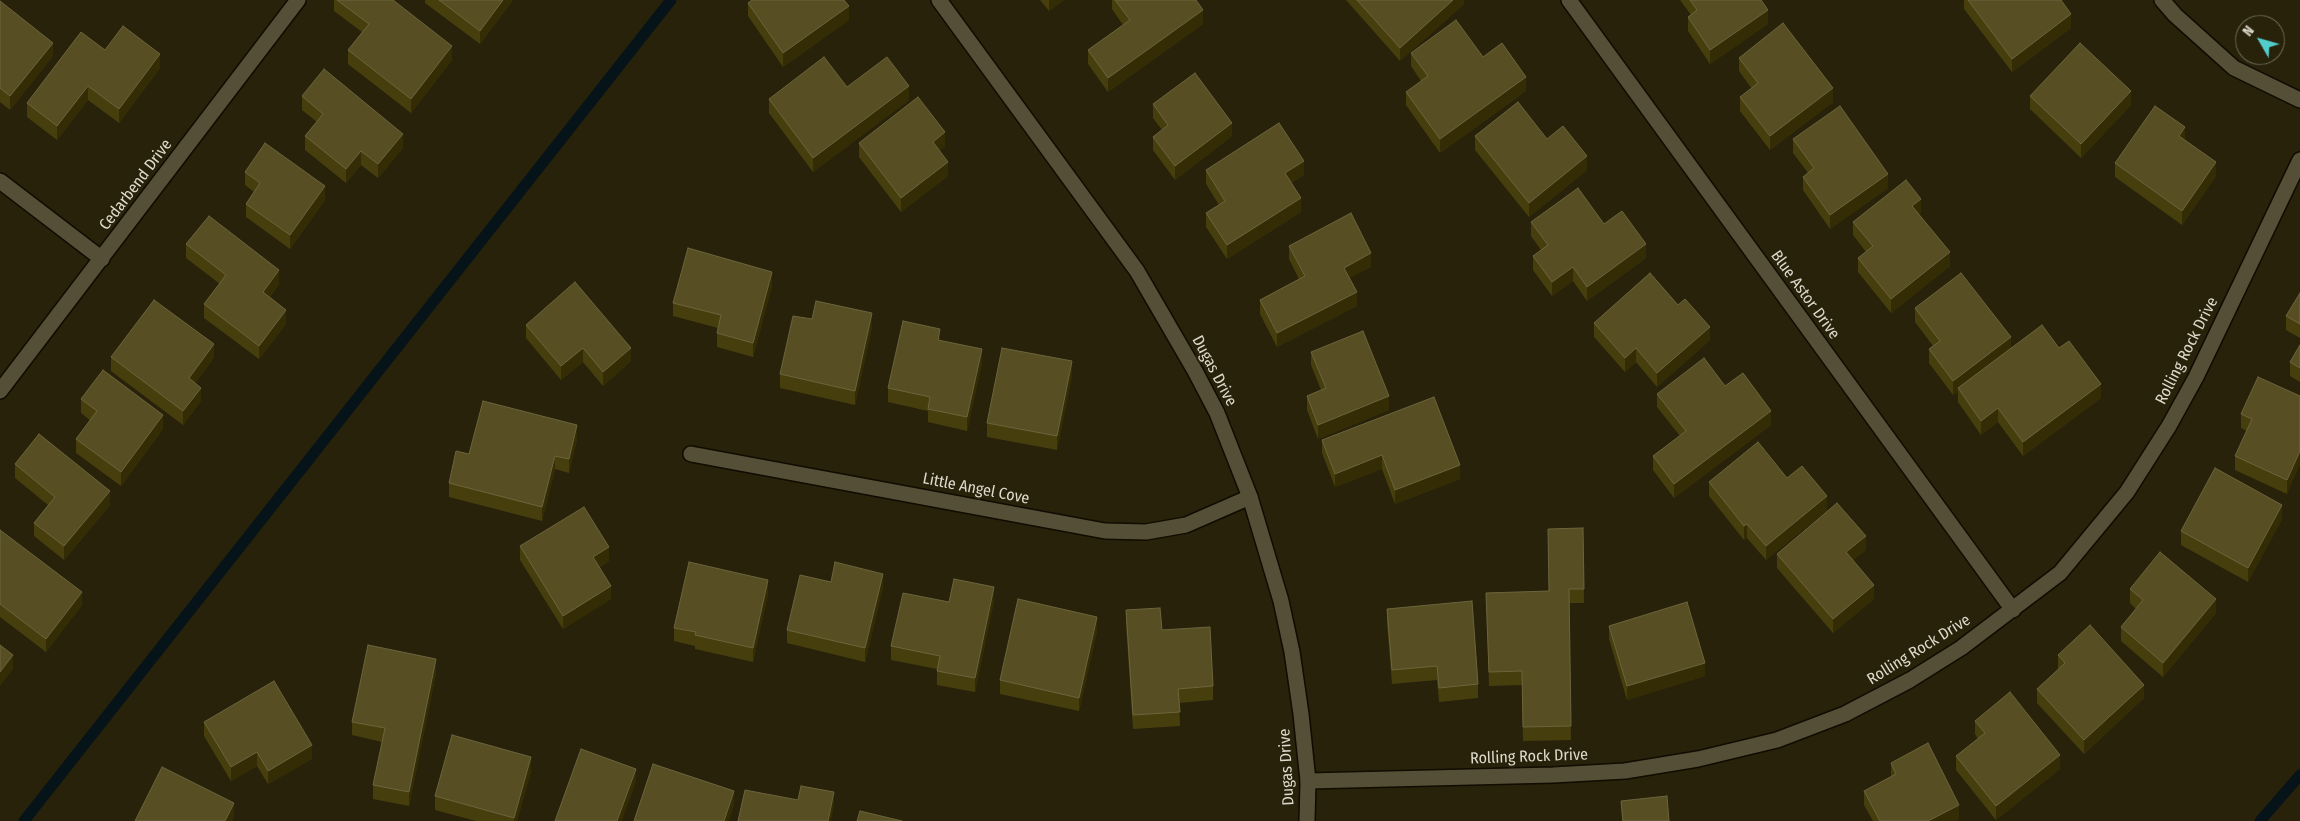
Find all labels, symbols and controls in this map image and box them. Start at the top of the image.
north arrow [2235,15,2285,65]
text: N [2239,23,2258,40]
street label: Cedarbend Drive [96,136,176,234]
street label: Blue Astor Drive [1766,247,1844,343]
street label: Rolling Rock Drive [2152,294,2222,408]
street label: Dugas Drive [1187,332,1241,410]
street label: Little Angel Cove [921,469,1031,509]
street label: Rolling Rock Drive [1864,611,1974,689]
street label: Dugas Drive [1275,728,1299,806]
street label: Rolling Rock Drive [1470,745,1588,769]

